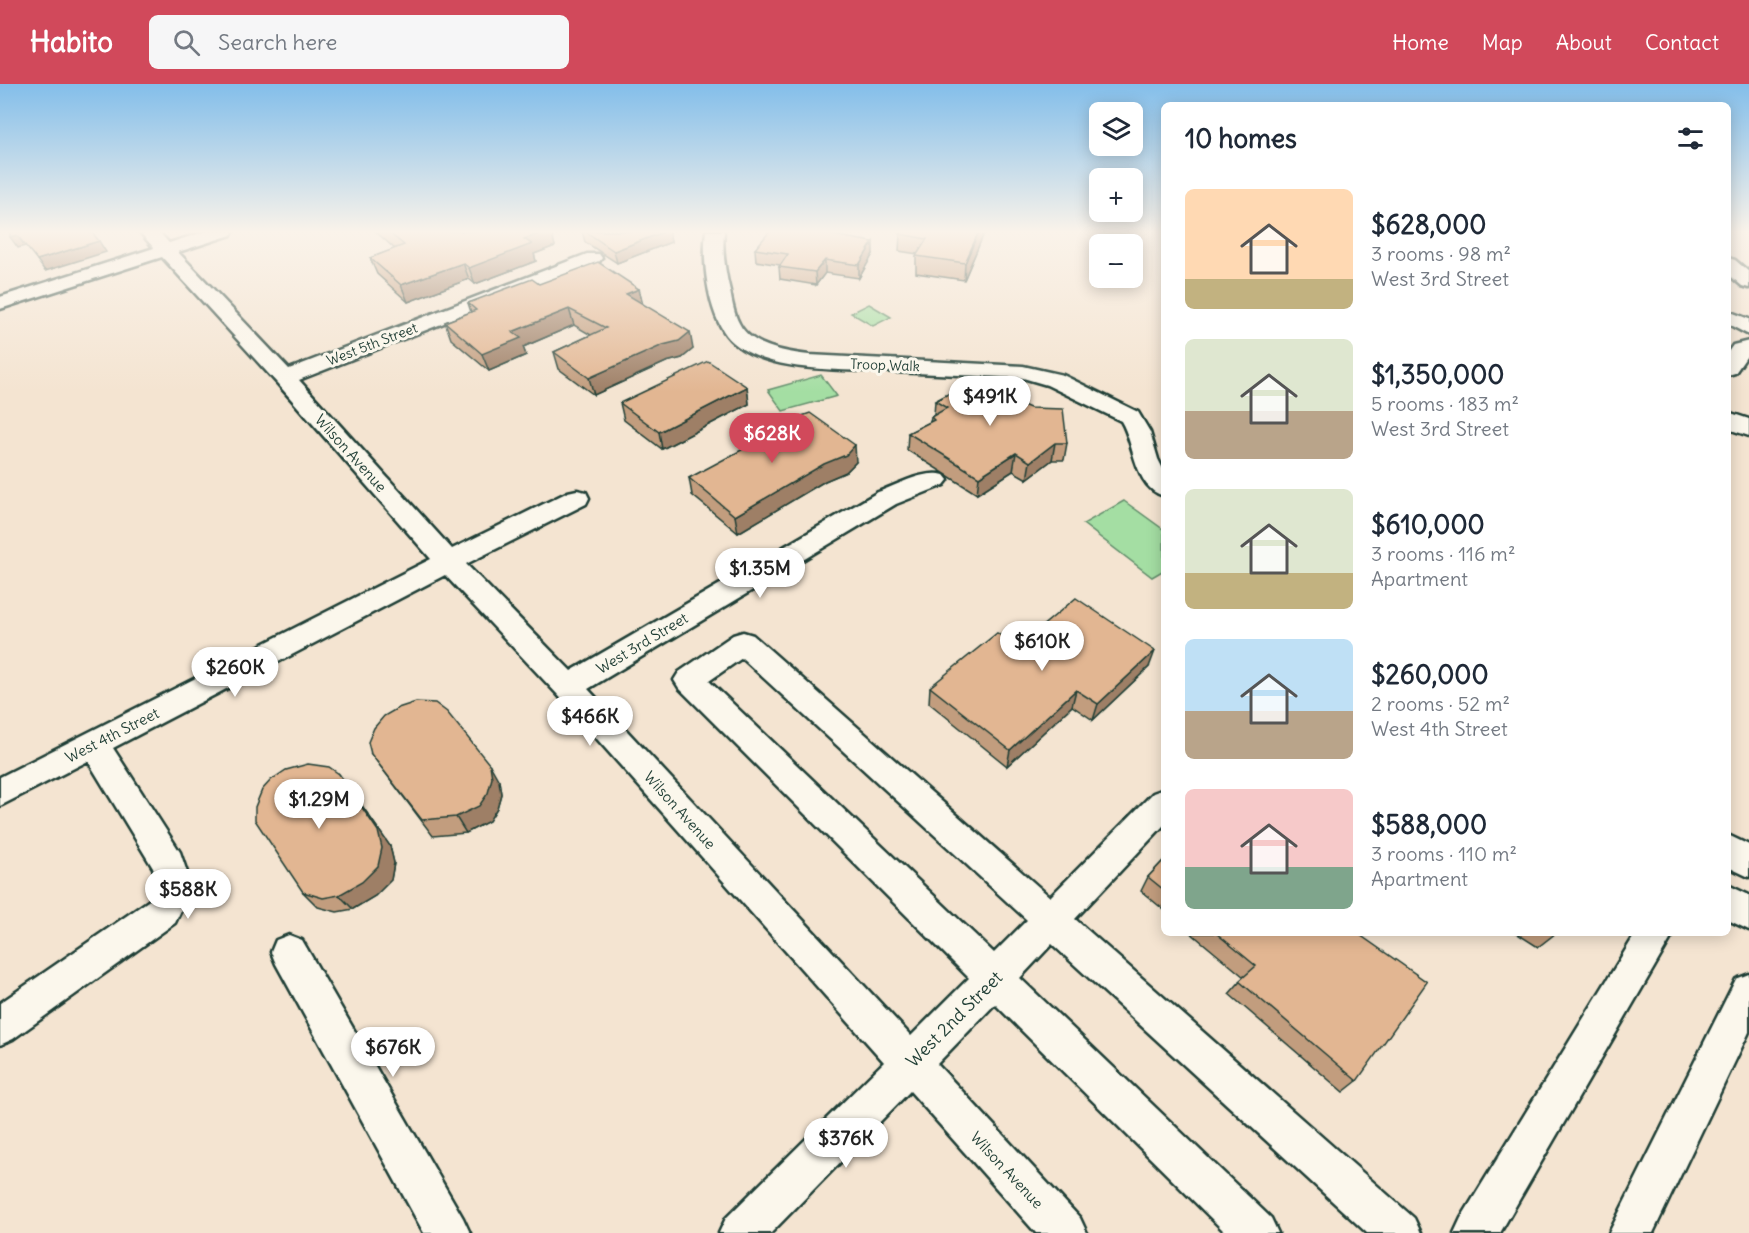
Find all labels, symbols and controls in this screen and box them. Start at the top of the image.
search box [149,15,569,69]
text: Habito [30,24,113,60]
icon: search [170,26,203,59]
text: Search here [218,28,337,56]
text: Home [1392,29,1449,56]
text: Map [1482,29,1523,56]
text: About [1556,29,1612,56]
text: Contact [1645,29,1719,56]
map controls [1089,102,1143,288]
button: layers [1089,102,1143,156]
text: 10 homes [1185,122,1297,155]
icon: filters [1674,122,1707,155]
button: + [1089,168,1143,222]
text: $628,000 [1371,208,1486,241]
icon: home [1233,213,1305,285]
button: − [1089,234,1143,288]
text: 3 rooms · 98 m² [1371,241,1511,266]
text: West 3rd Street [1371,266,1509,291]
street label: West 5th Street [324,318,420,370]
street label: Troop Walk [850,355,920,375]
text: $1,350,000 [1371,358,1504,391]
icon: home [1233,363,1305,435]
pin: $491K [948,376,1032,427]
text: $491K [963,383,1017,408]
text: 5 rooms · 183 m² [1371,391,1519,416]
street label: Wilson Avenue [311,410,391,496]
pin: $628K [730,413,814,464]
text: West 3rd Street [1371,416,1509,441]
text: $628K [743,420,801,445]
text: $610,000 [1371,508,1485,541]
icon: home [1233,513,1305,585]
text: 3 rooms · 116 m² [1371,541,1515,566]
pin: $1.35M [711,548,809,599]
text: $1.35M [729,555,791,580]
text: Apartment [1371,566,1468,591]
street label: West 3rd Street [593,608,691,678]
pin: $610K [1000,621,1084,672]
text: $610K [1014,628,1070,653]
pin: $260K [193,647,277,698]
text: $260K [205,654,265,679]
text: $260,000 [1371,658,1489,691]
icon: home [1233,663,1305,735]
text: 2 rooms · 52 m² [1371,691,1510,716]
pin: $466K [548,696,632,747]
street label: West 4th Street [62,703,162,767]
text: $466K [561,703,619,728]
text: West 4th Street [1371,716,1508,741]
street label: Wilson Avenue [640,767,720,853]
pin: $1.29M [270,779,368,830]
text: $1.29M [288,786,350,811]
text: $588,000 [1371,808,1487,841]
icon: home [1233,813,1305,885]
text: 3 rooms · 110 m² [1371,841,1517,866]
text: Apartment [1371,866,1468,891]
pin: $588K [146,869,230,920]
text: $588K [159,876,217,901]
street label: West 2nd Street [901,966,1007,1072]
pin: $676K [351,1027,435,1078]
text: $676K [365,1034,421,1059]
pin: $376K [804,1118,888,1169]
text: $376K [818,1125,874,1150]
street label: Wilson Avenue [967,1128,1047,1212]

